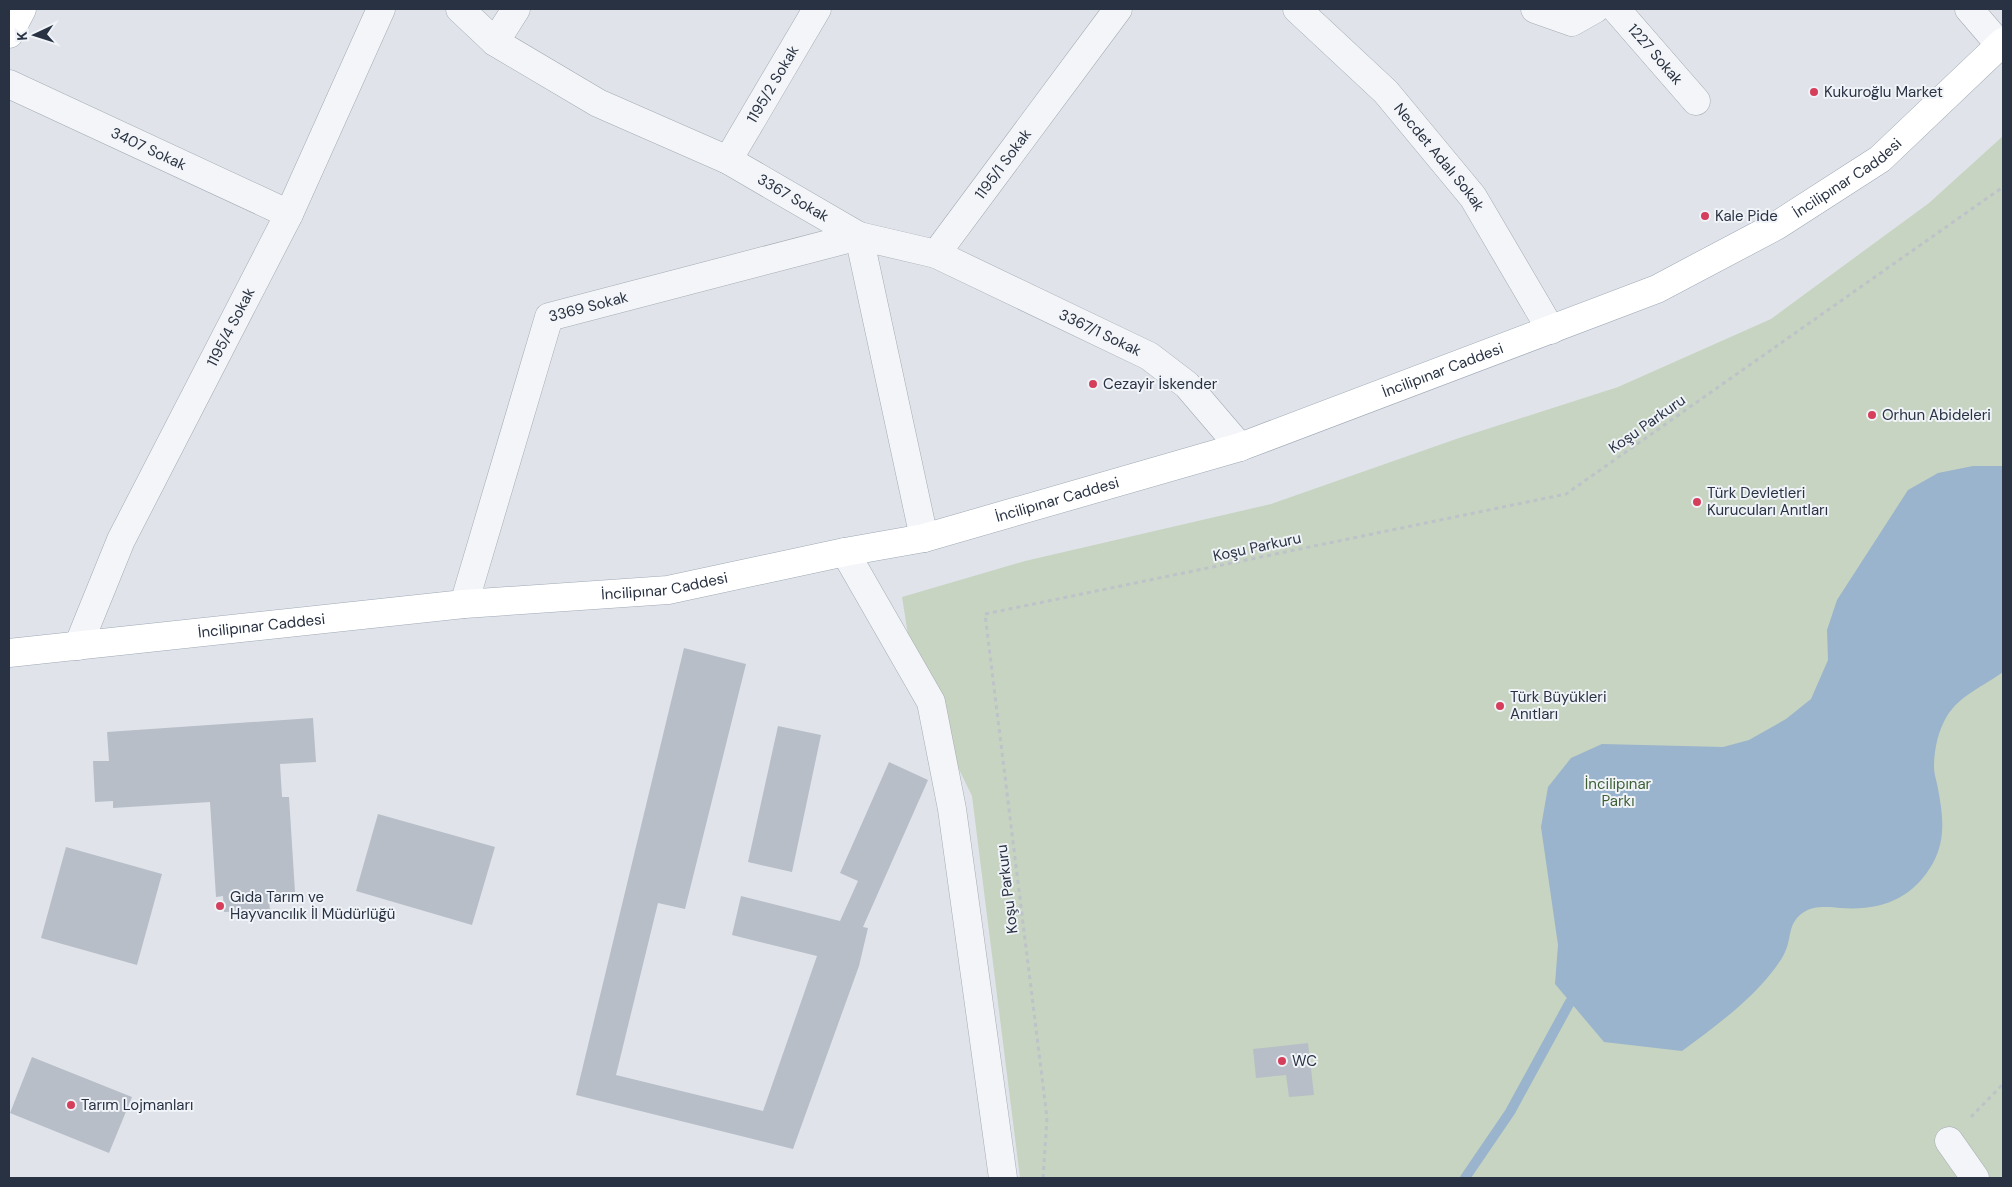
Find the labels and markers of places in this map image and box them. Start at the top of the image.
place label: Kukuroğlu Market [1824,82,1943,102]
marker: Kukuroğlu Market [1808,86,1820,98]
place label: Kale Pide [1715,206,1778,226]
marker: Kale Pide [1699,210,1711,222]
place label: Cezayir İskender [1103,374,1218,394]
marker: Cezayir İskender [1087,378,1099,390]
place label: Orhun Abideleri [1882,405,1991,425]
marker: Orhun Abideleri [1866,409,1878,421]
place label: Türk Devletleri Kurucuları Anıtları [1707,483,1828,520]
marker: Türk Devletleri Kurucuları Anıtları [1691,496,1703,508]
place label: Türk Büyükleri Anıtları [1510,687,1607,724]
marker: Türk Büyükleri Anıtları [1494,700,1506,712]
place label: Gıda Tarım ve Hayvancılık İl Müdürlüğü [230,887,395,924]
marker: Gıda Tarım ve Hayvancılık İl Müdürlüğü [214,900,226,912]
place label: WC [1292,1051,1317,1071]
marker: WC [1276,1055,1288,1067]
place label: Tarım Lojmanları [81,1095,193,1115]
marker: Tarım Lojmanları [65,1099,77,1111]

